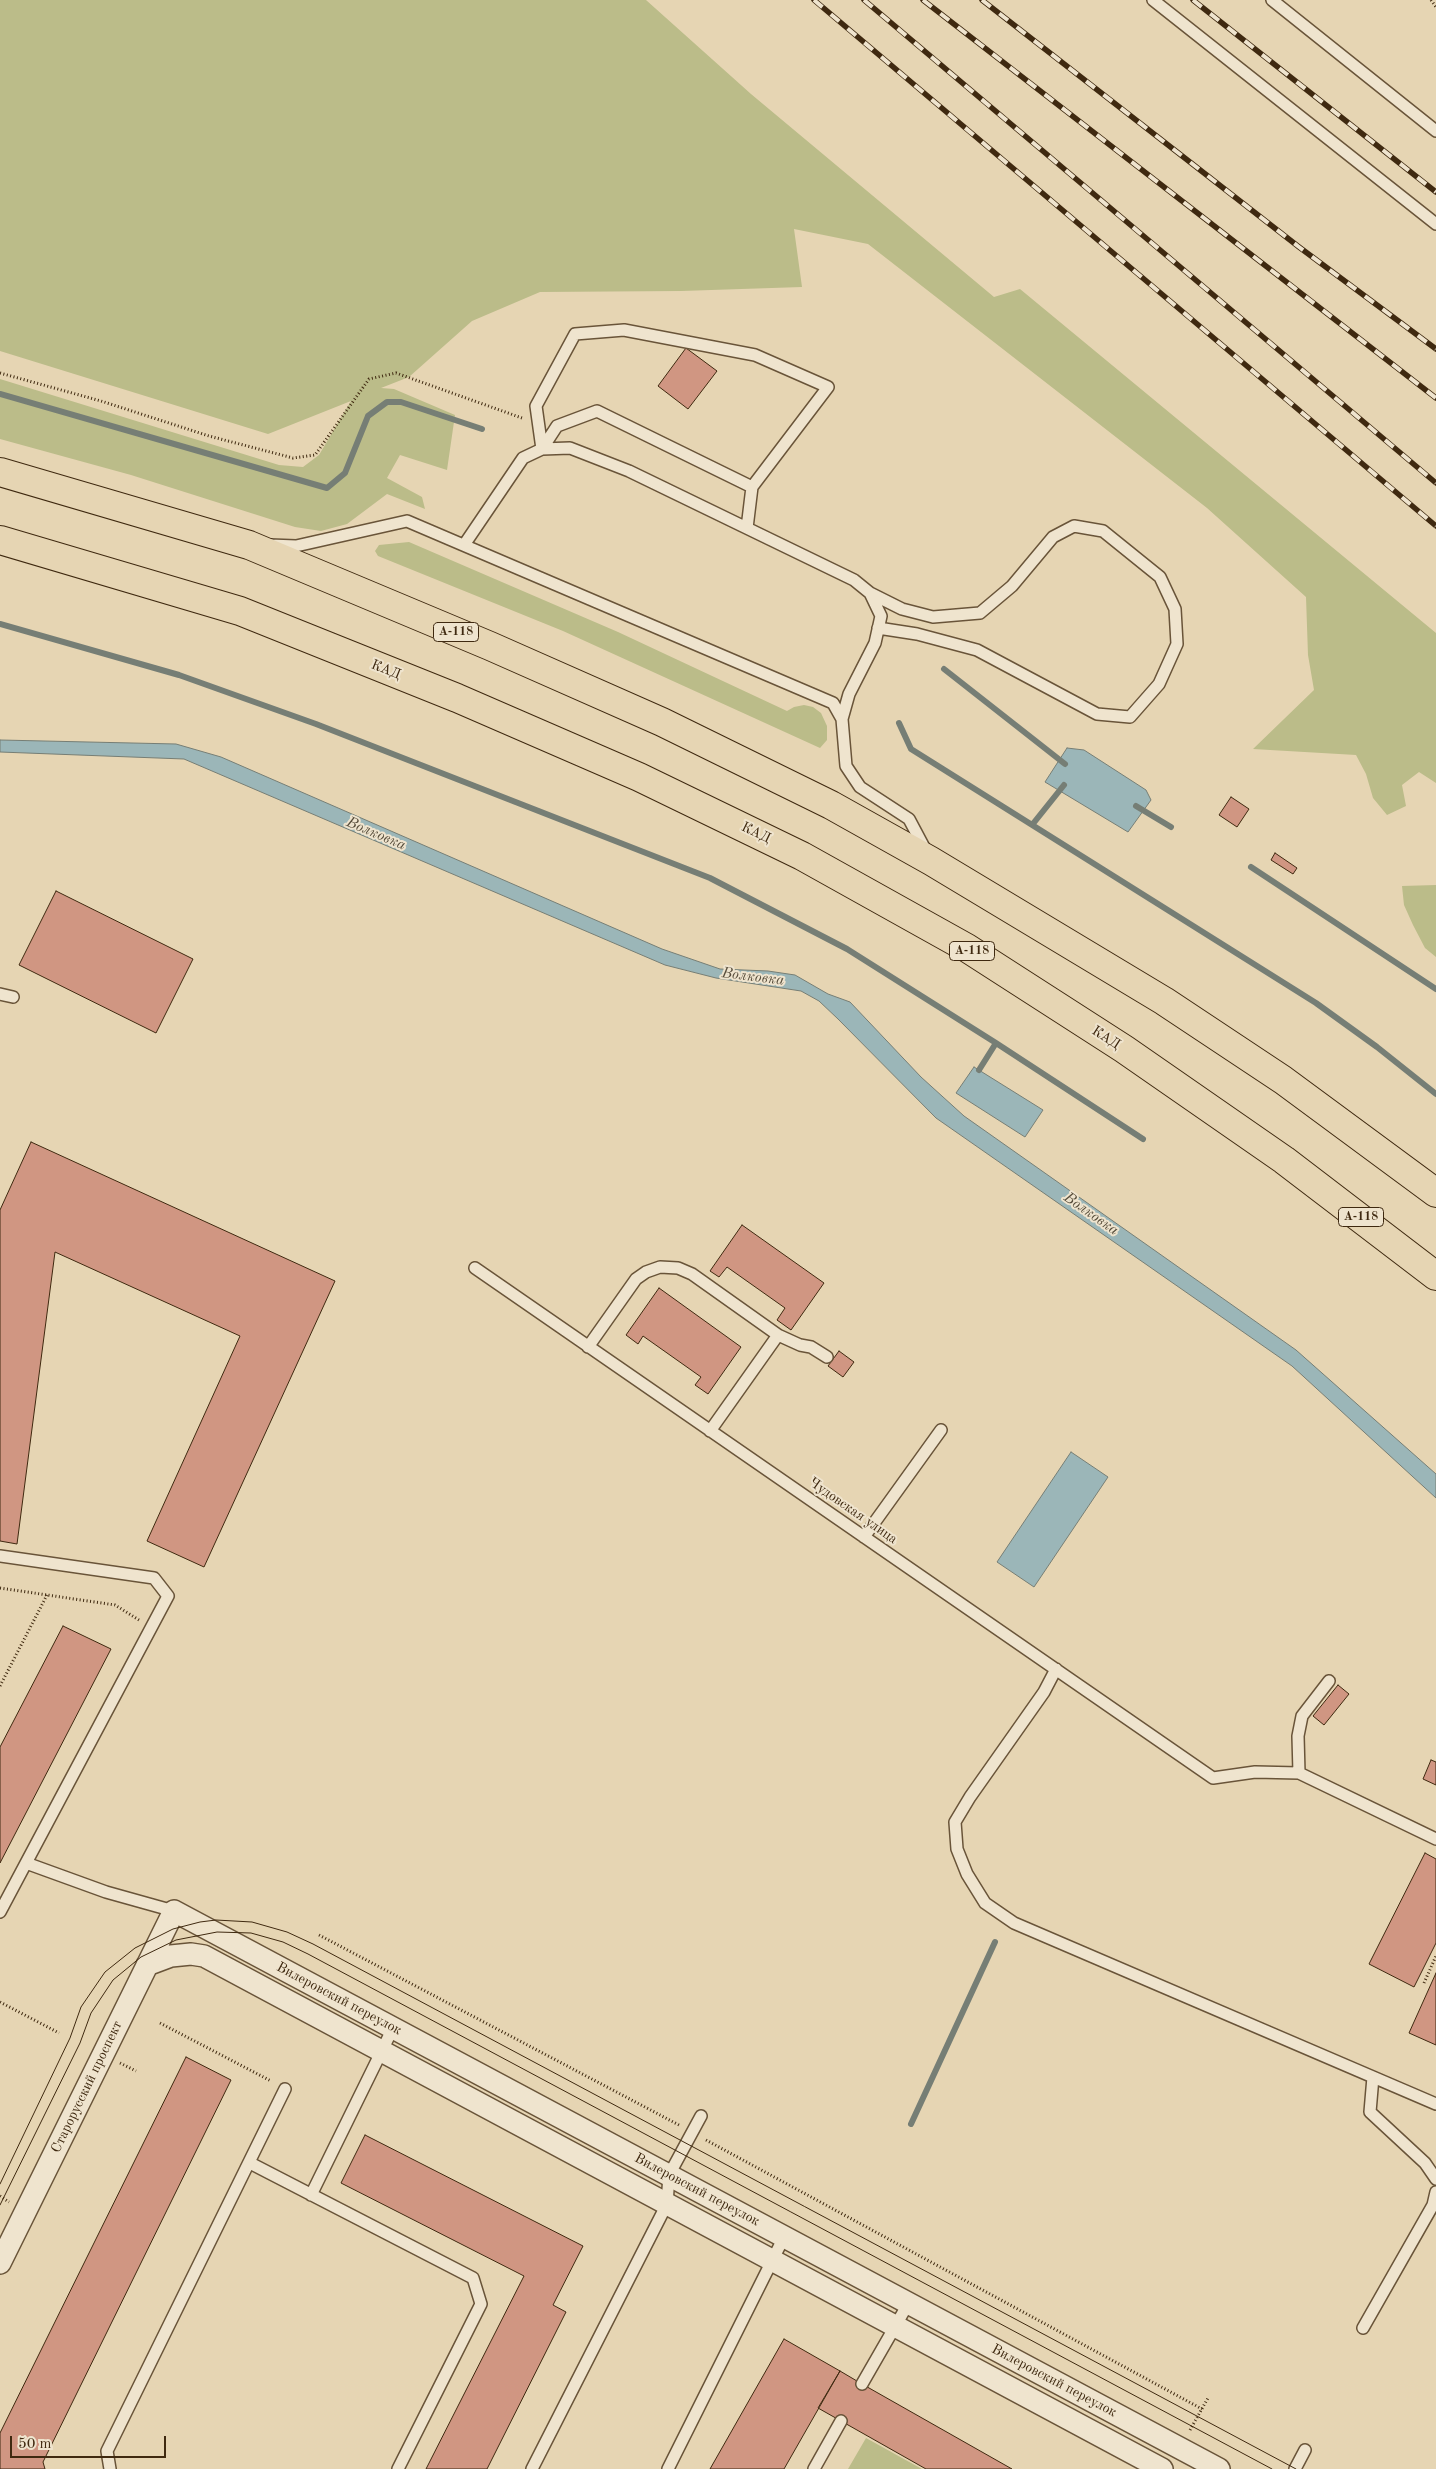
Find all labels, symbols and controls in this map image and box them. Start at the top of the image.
road number: А-118 [434,622,478,642]
street label: КАД [369,656,403,684]
water label: Волковка [344,813,408,855]
street label: КАД [738,819,774,847]
road number: А-118 [950,941,994,960]
water label: Волковка [721,964,785,990]
street label: КАД [1088,1023,1124,1053]
water label: Волковка [1060,1189,1122,1239]
road number: А-118 [1338,1208,1384,1226]
street label: Чудовская улица [805,1474,901,1548]
street label: Вилеровский переулок [274,1959,404,2039]
street label: Старорусский проспект [48,2018,126,2156]
street label: Вилеровский переулок [632,2150,762,2230]
street label: Вилеровский переулок [989,2341,1119,2421]
scale bar [12,2426,169,2458]
text: 50 m [18,2437,52,2452]

